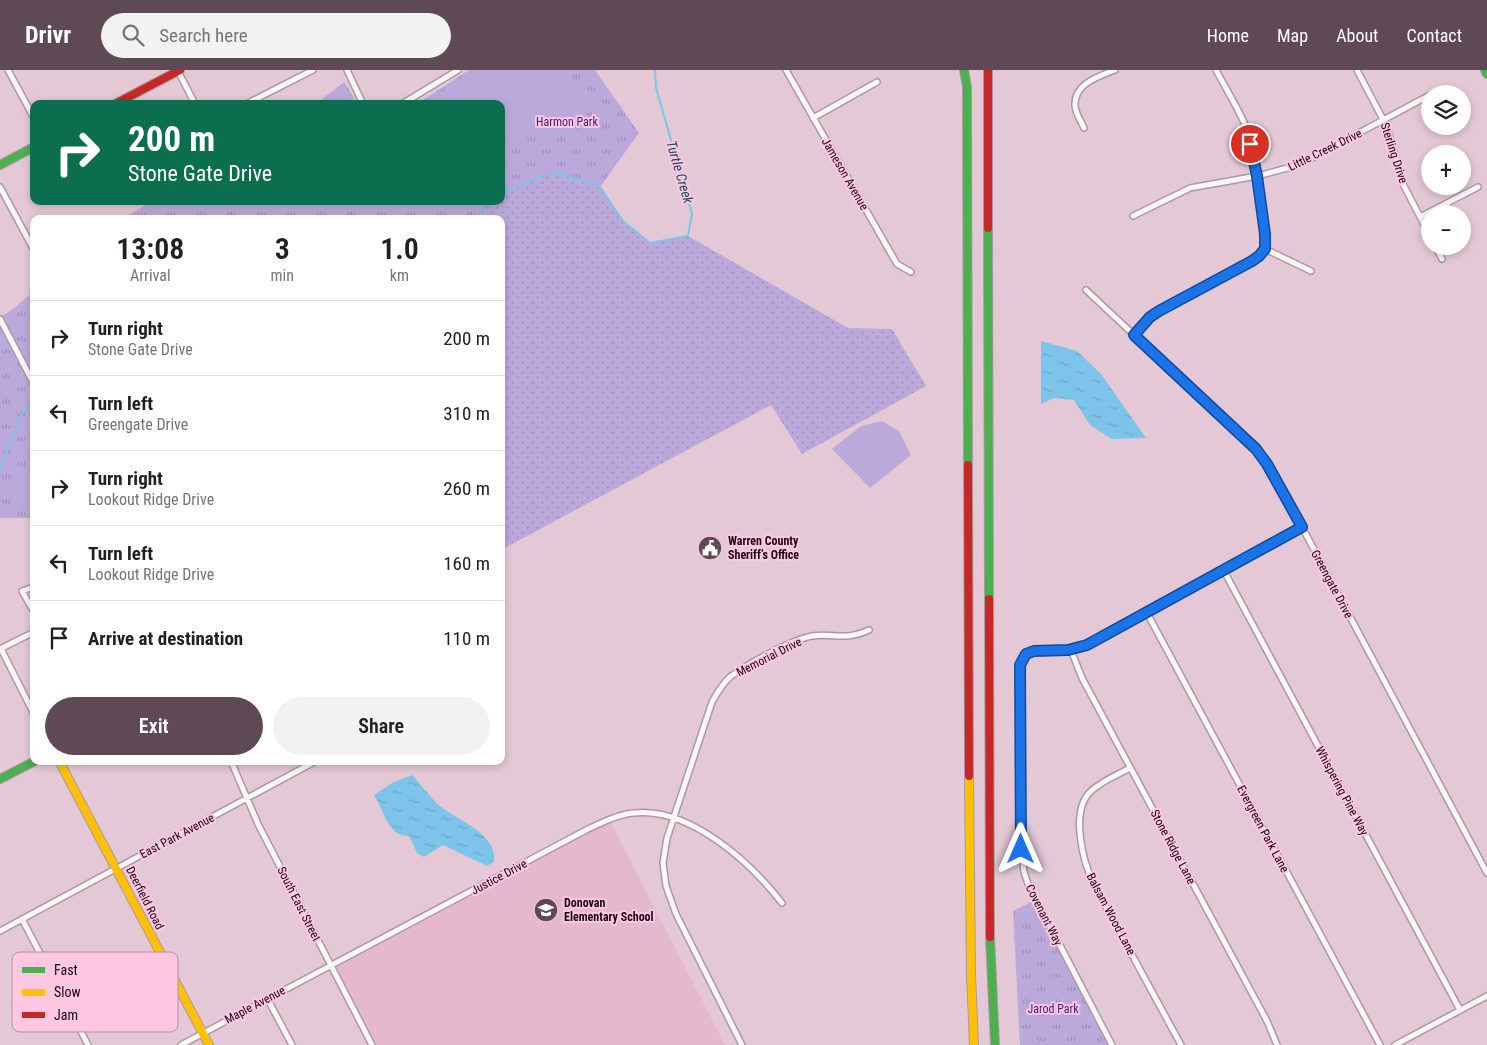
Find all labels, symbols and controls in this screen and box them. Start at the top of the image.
search box [101,13,451,58]
text: Drivr [25,21,71,49]
icon: search [119,21,147,49]
text: Search here [159,24,248,47]
text: Home [1207,25,1249,46]
text: Map [1277,25,1308,46]
text: About [1336,25,1378,46]
text: Contact [1406,25,1462,46]
map controls [1421,85,1471,255]
button: layers [1421,85,1471,135]
park label: Harmon Park [536,115,599,129]
text: 200 m [128,119,215,160]
icon: right [45,120,110,185]
street label: Sterling Drive [1378,121,1411,185]
pin [1229,123,1271,165]
street label: Little Creek Drive [1286,126,1365,174]
icon: arrive [1236,130,1264,158]
street label: Jameson Avenue [819,136,871,213]
water label: Turtle Creek [663,139,697,206]
button: + [1421,145,1471,195]
text: Stone Gate Drive [128,161,272,186]
button: − [1421,205,1471,255]
text: 13:08 [116,231,184,266]
text: 3 [275,231,290,266]
text: 1.0 [380,231,419,266]
text: Arrival [130,266,171,285]
text: min [271,266,294,285]
text: km [390,266,409,285]
text: Turn right [88,317,163,340]
icon: right [45,324,73,352]
text: 200 m [443,327,490,350]
text: Stone Gate Drive [88,340,193,359]
text: Turn left [88,392,153,415]
icon: left [45,399,73,427]
text: 310 m [443,402,490,425]
text: Greengate Drive [88,415,188,434]
text: Turn right [88,467,163,490]
icon: right [45,474,73,502]
text: 260 m [443,477,490,500]
text: Lookout Ridge Drive [88,490,214,509]
place label: Warren County Sheriff’s Office [728,534,799,562]
public building icon: Warren County Sheriff’s Office [697,535,723,561]
text: Turn left [88,542,153,565]
street label: Greengate Drive [1308,547,1356,621]
icon: left [45,549,73,577]
text: 160 m [443,552,490,575]
text: Lookout Ridge Drive [88,565,214,584]
icon: arrive [45,624,73,652]
text: Arrive at destination [88,627,243,650]
text: 110 m [443,627,490,650]
street label: Memorial Drive [734,634,804,679]
button: Exit [45,697,263,755]
button: Share [273,697,490,755]
street label: Whispering Pine Way [1313,744,1371,838]
street label: Evergreen Park Lane [1234,783,1292,875]
street label: Stone Ridge Lane [1148,807,1199,887]
street label: East Park Avenue [137,810,217,861]
position arrow [994,822,1046,874]
street label: Justice Drive [469,856,530,898]
street label: Deerfield Road [123,864,167,932]
street label: South East Street [274,864,324,944]
street label: Balsam Wood Lane [1084,871,1139,958]
street label: Covenant Way [1023,882,1065,948]
place label: Donovan Elementary School [564,896,654,924]
school or university icon: Donovan Elementary School [533,897,559,923]
legend [12,952,178,1032]
text: Fast [54,962,78,978]
street label: Maple Avenue [222,983,288,1027]
text: Slow [54,984,81,1000]
park label: Jarod Park [1027,1002,1079,1016]
text: Jam [54,1007,78,1023]

